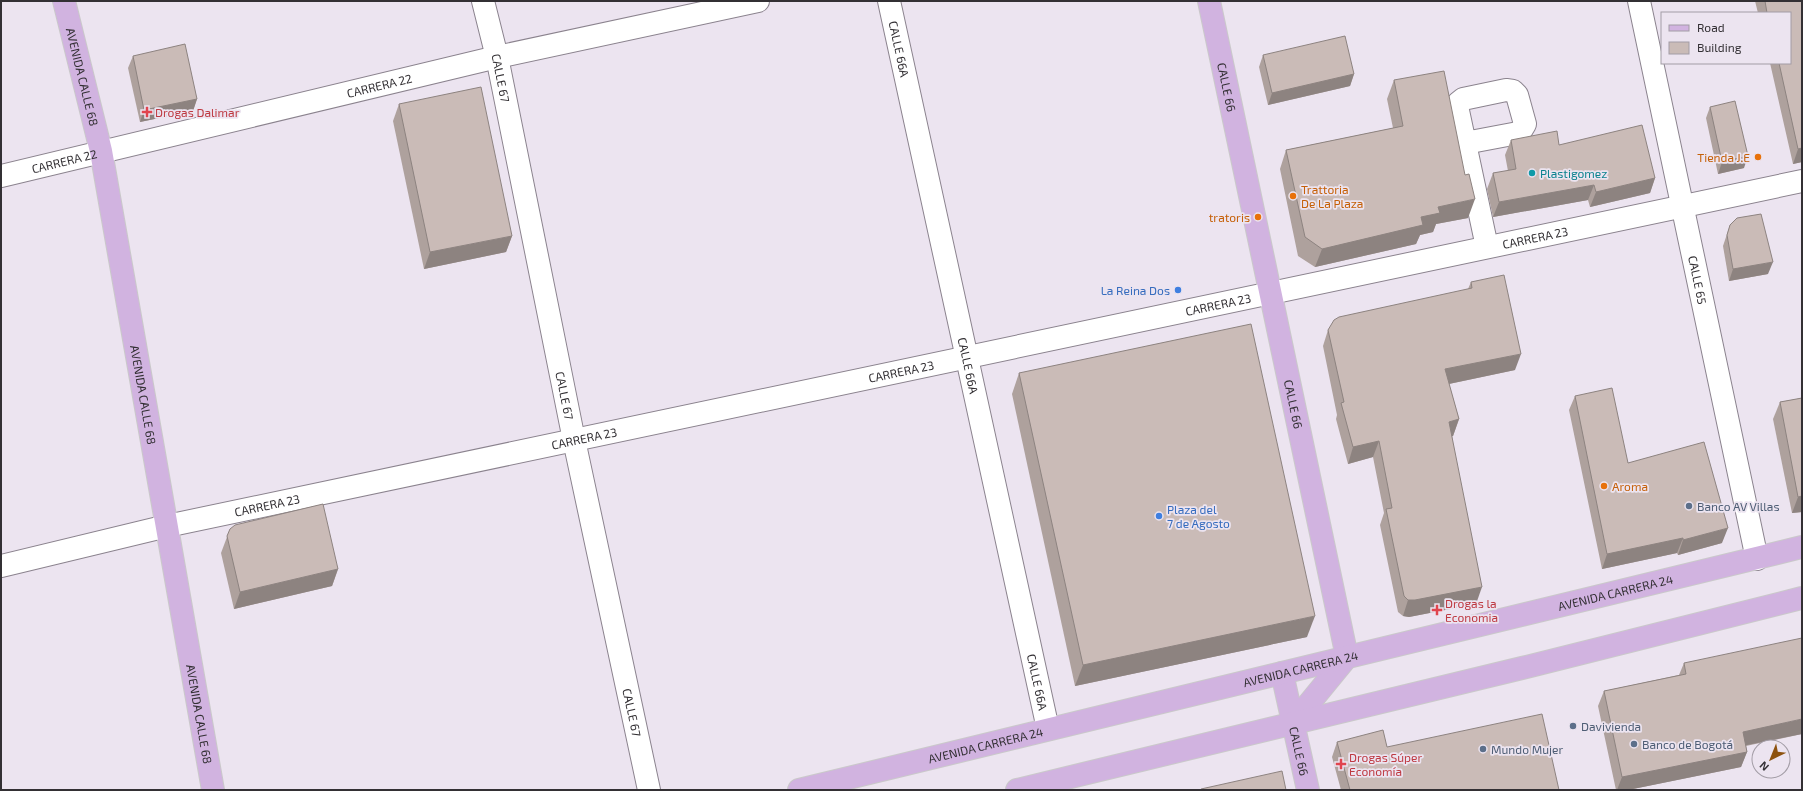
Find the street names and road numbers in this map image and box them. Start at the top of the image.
street label: CALLE 66A [887,19,913,79]
street label: AVENIDA CALLE 68 [64,26,102,127]
street label: CALLE 67 [489,52,513,103]
street label: CALLE 66 [1215,61,1239,113]
street label: CARRERA 22 [345,71,414,100]
street label: CARRERA 22 [30,146,99,175]
street label: CARRERA 23 [1501,224,1569,251]
street label: CALLE 65 [1686,254,1710,305]
street label: CARRERA 23 [1184,290,1252,318]
street label: CALLE 66A [956,336,982,395]
street label: AVENIDA CALLE 68 [128,344,159,446]
street label: CARRERA 23 [867,357,935,385]
street label: CALLE 67 [553,370,577,421]
street label: CALLE 66 [1282,378,1306,430]
street label: CARRERA 23 [550,424,618,452]
street label: CARRERA 23 [233,491,301,519]
street label: AVENIDA CARRERA 24 [1556,572,1674,613]
street label: AVENIDA CARRERA 24 [1242,648,1359,689]
street label: CALLE 66A [1025,652,1051,712]
street label: AVENIDA CALLE 68 [184,663,215,765]
street label: CALLE 67 [620,687,644,738]
street label: AVENIDA CARRERA 24 [927,724,1045,765]
street label: CALLE 66 [1287,725,1312,777]

